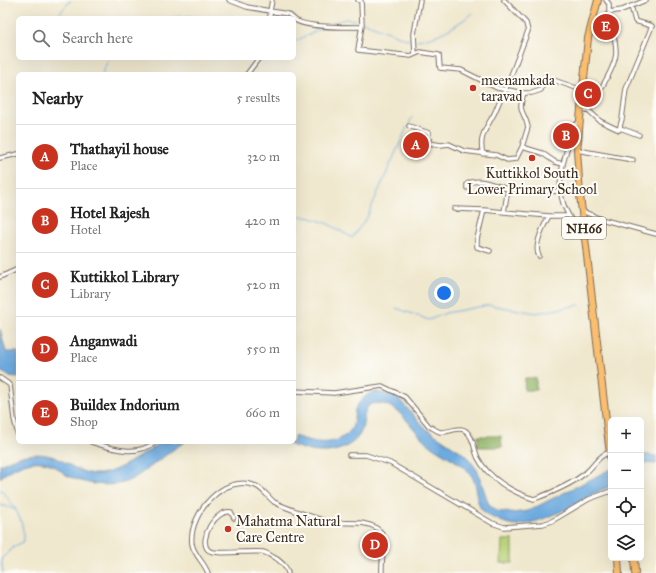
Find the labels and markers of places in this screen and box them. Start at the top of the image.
pin: E [593,12,619,42]
place label: meenamkada taravad [481,72,555,105]
pin: C [575,79,601,109]
marker: meenamkada taravad [468,83,478,93]
pin: B [553,121,579,151]
pin: A [403,130,429,160]
marker: Kuttikkol South Lower Primary School [527,153,537,163]
place label: Kuttikkol South Lower Primary School [467,165,597,198]
place label: Mahatma Natural Care Centre [236,513,341,546]
marker: Mahatma Natural Care Centre [223,524,233,534]
pin: D [362,530,388,560]

